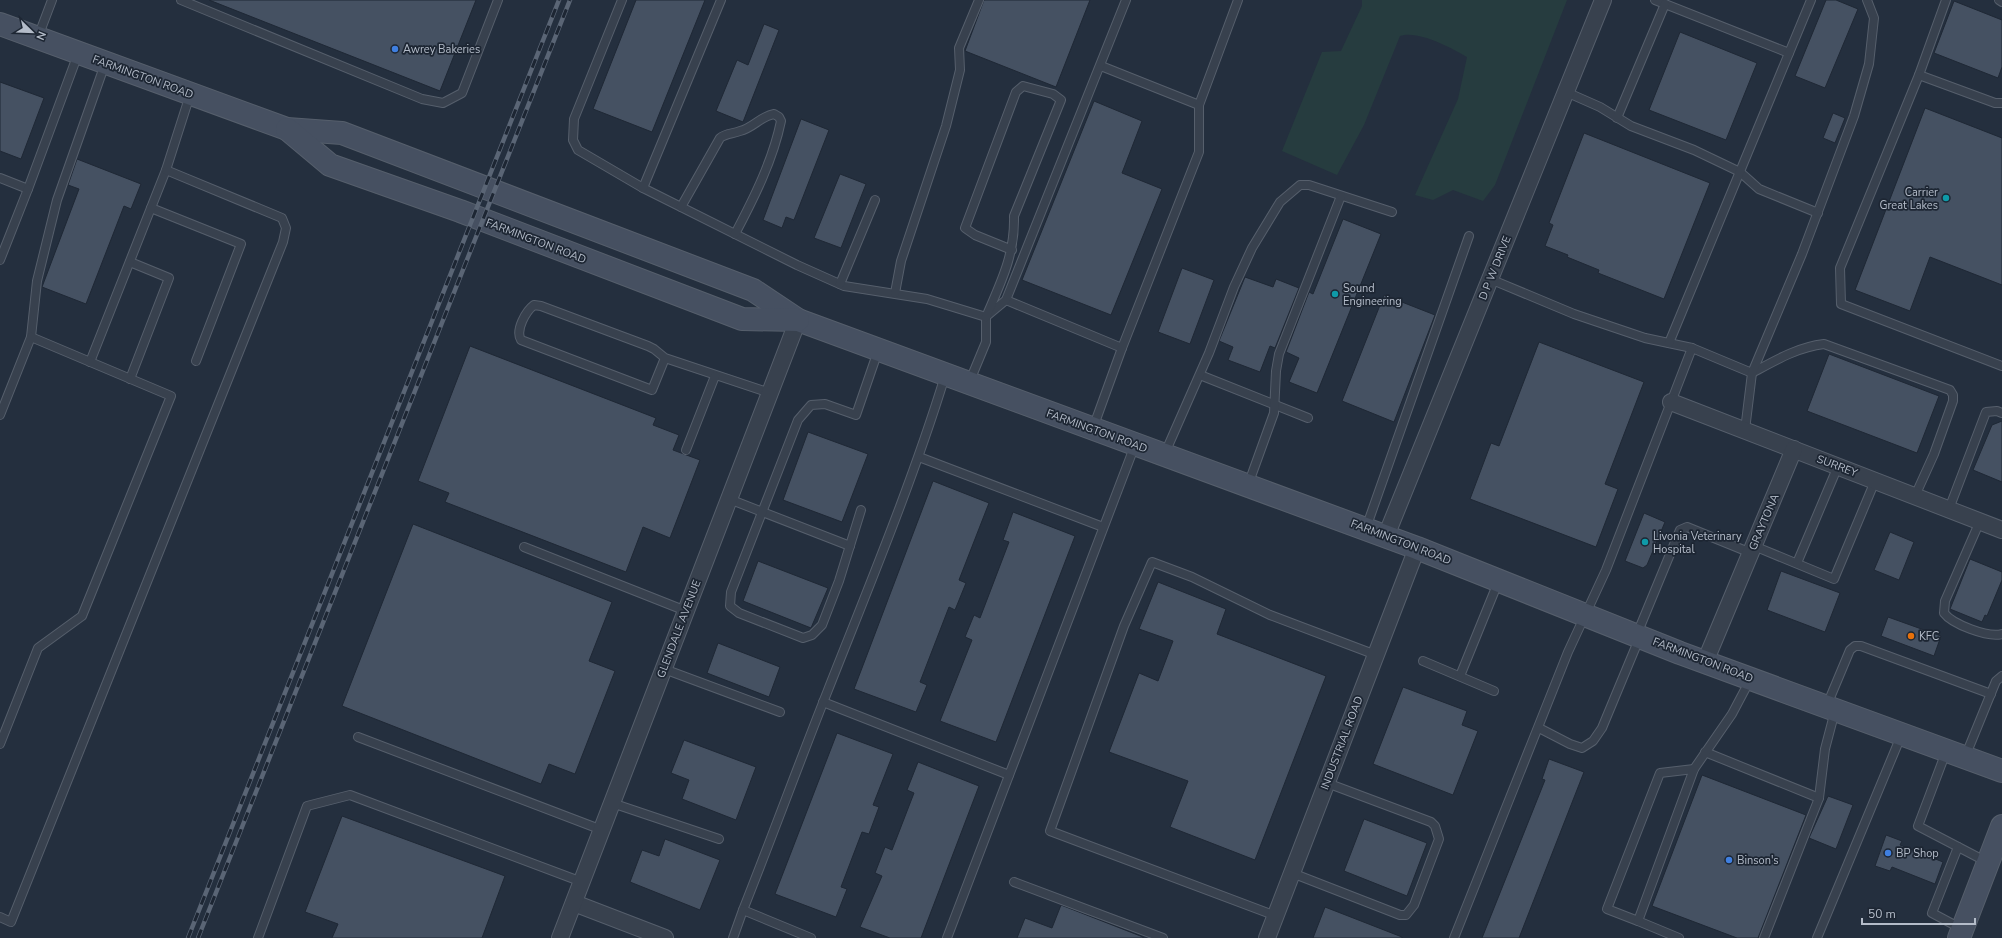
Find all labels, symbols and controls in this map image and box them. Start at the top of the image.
north arrow [12,12,52,52]
text: N [32,29,49,42]
place label: Awrey Bakeries [403,42,480,57]
marker: Awrey Bakeries [390,44,400,54]
street label: FARMINGTON ROAD [90,52,196,102]
place label: Carrier Great Lakes [1879,185,1938,213]
marker: Carrier Great Lakes [1941,193,1951,203]
street label: FARMINGTON ROAD [484,215,588,267]
street label: D P W DRIVE [1475,234,1515,302]
place label: Sound Engineering [1343,281,1402,309]
marker: Sound Engineering [1330,289,1340,299]
street label: FARMINGTON ROAD [1044,406,1150,456]
street label: SURREY [1815,451,1860,481]
street label: GRAYTONA [1745,491,1783,553]
street label: FARMINGTON ROAD [1349,516,1453,568]
place label: Livonia Veterinary Hospital [1653,529,1742,557]
marker: Livonia Veterinary Hospital [1640,537,1650,547]
street label: GLENDALE AVENUE [653,578,705,680]
place label: KFC [1919,629,1939,644]
marker: KFC [1906,631,1916,641]
street label: FARMINGTON ROAD [1651,634,1755,686]
street label: INDUSTRIAL ROAD [1317,694,1367,792]
place label: BP Shop [1896,846,1939,861]
marker: BP Shop [1883,848,1893,858]
place label: Binson's [1737,853,1779,868]
marker: Binson's [1724,855,1734,865]
scale bar [1862,900,1975,926]
text: 50 m [1868,906,1896,922]

